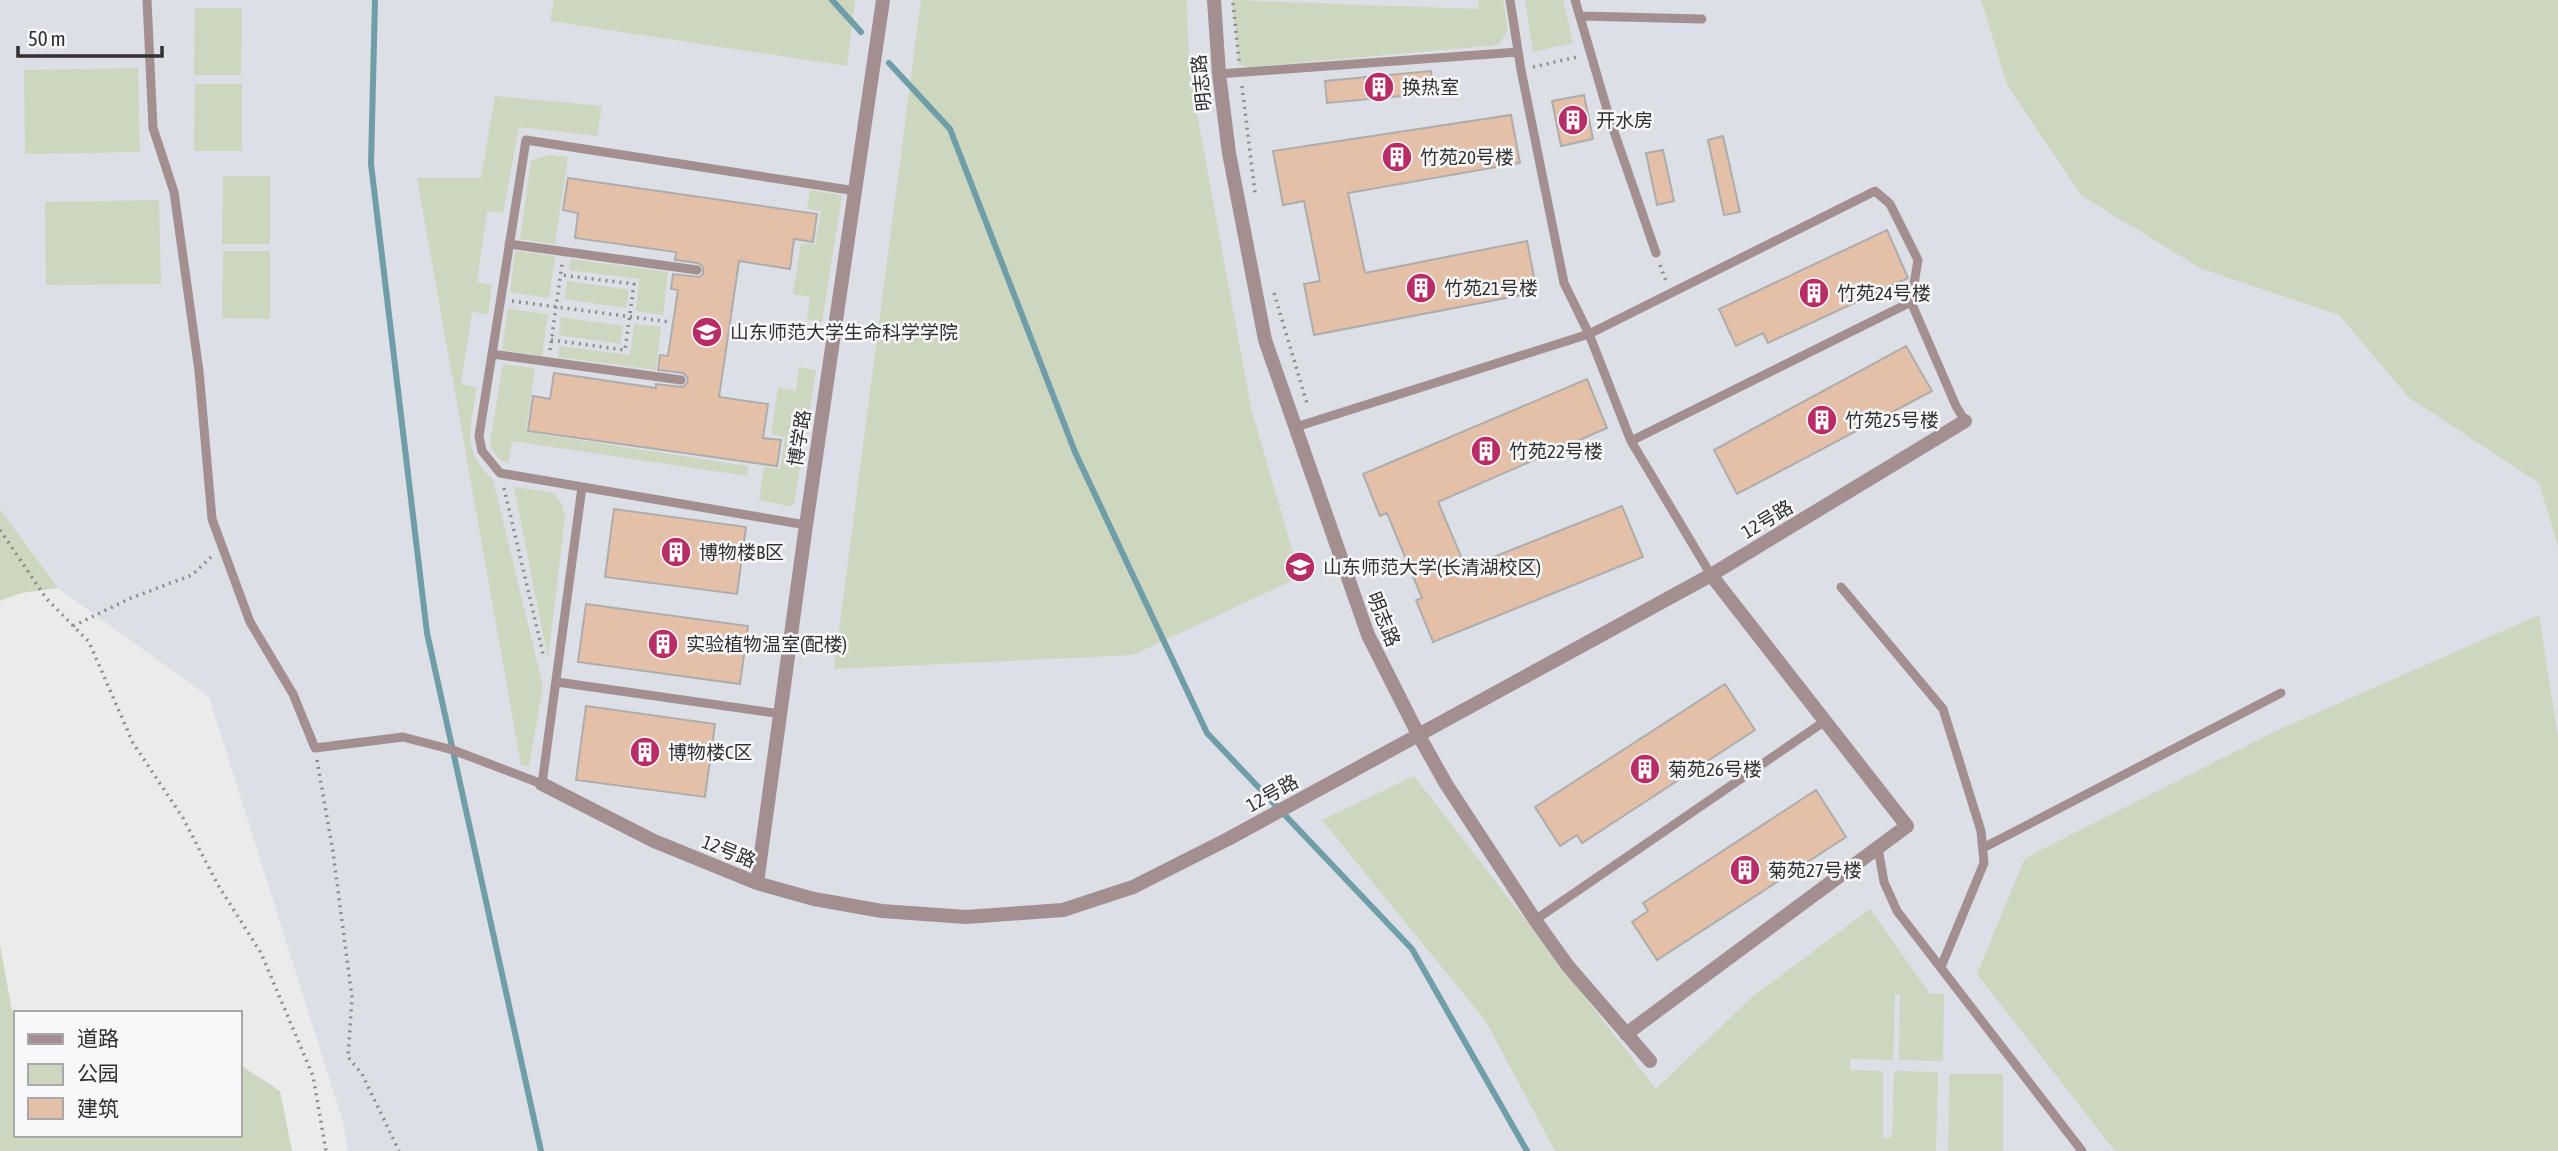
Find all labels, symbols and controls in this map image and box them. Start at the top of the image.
scale bar [18,14,161,58]
text: 50 m [28,26,66,50]
street label: 明志路 [1187,53,1215,113]
building icon: 换热室 [1362,70,1396,104]
place label: 换热室 [1402,76,1459,98]
building icon: 开水房 [1556,103,1590,137]
place label: 开水房 [1596,109,1653,131]
building icon: 竹苑20号楼 [1380,140,1414,174]
place label: 竹苑20号楼 [1420,146,1514,168]
building icon: 竹苑21号楼 [1404,271,1438,305]
building icon: 竹苑24号楼 [1797,276,1831,310]
place label: 竹苑21号楼 [1444,277,1538,299]
place label: 竹苑24号楼 [1837,282,1931,304]
school or university icon: 山东师范大学生命科学学院 [690,315,724,349]
place label: 山东师范大学生命科学学院 [730,321,958,343]
building icon: 竹苑25号楼 [1805,403,1839,437]
street label: 博学路 [784,408,814,468]
place label: 竹苑25号楼 [1845,409,1939,431]
building icon: 竹苑22号楼 [1469,434,1503,468]
place label: 竹苑22号楼 [1509,440,1603,462]
street label: 12号路 [1737,495,1797,543]
building icon: 博物楼B区 [659,535,693,569]
place label: 博物楼B区 [699,541,784,563]
school or university icon: 山东师范大学(长清湖校区) [1283,550,1317,584]
place label: 山东师范大学(长清湖校区) [1323,556,1541,578]
street label: 明志路 [1363,588,1405,650]
building icon: 实验植物温室(配楼) [646,627,680,661]
place label: 实验植物温室(配楼) [686,633,847,655]
building icon: 博物楼C区 [628,735,662,769]
place label: 博物楼C区 [668,741,753,763]
building icon: 菊苑26号楼 [1628,752,1662,786]
place label: 菊苑26号楼 [1668,758,1762,780]
street label: 12号路 [1242,770,1302,816]
street label: 12号路 [699,830,759,872]
building icon: 菊苑27号楼 [1728,853,1762,887]
place label: 菊苑27号楼 [1768,859,1862,881]
legend [14,1011,242,1137]
text: 道路 [77,1026,119,1050]
text: 公园 [77,1061,119,1085]
text: 建筑 [77,1096,119,1120]

